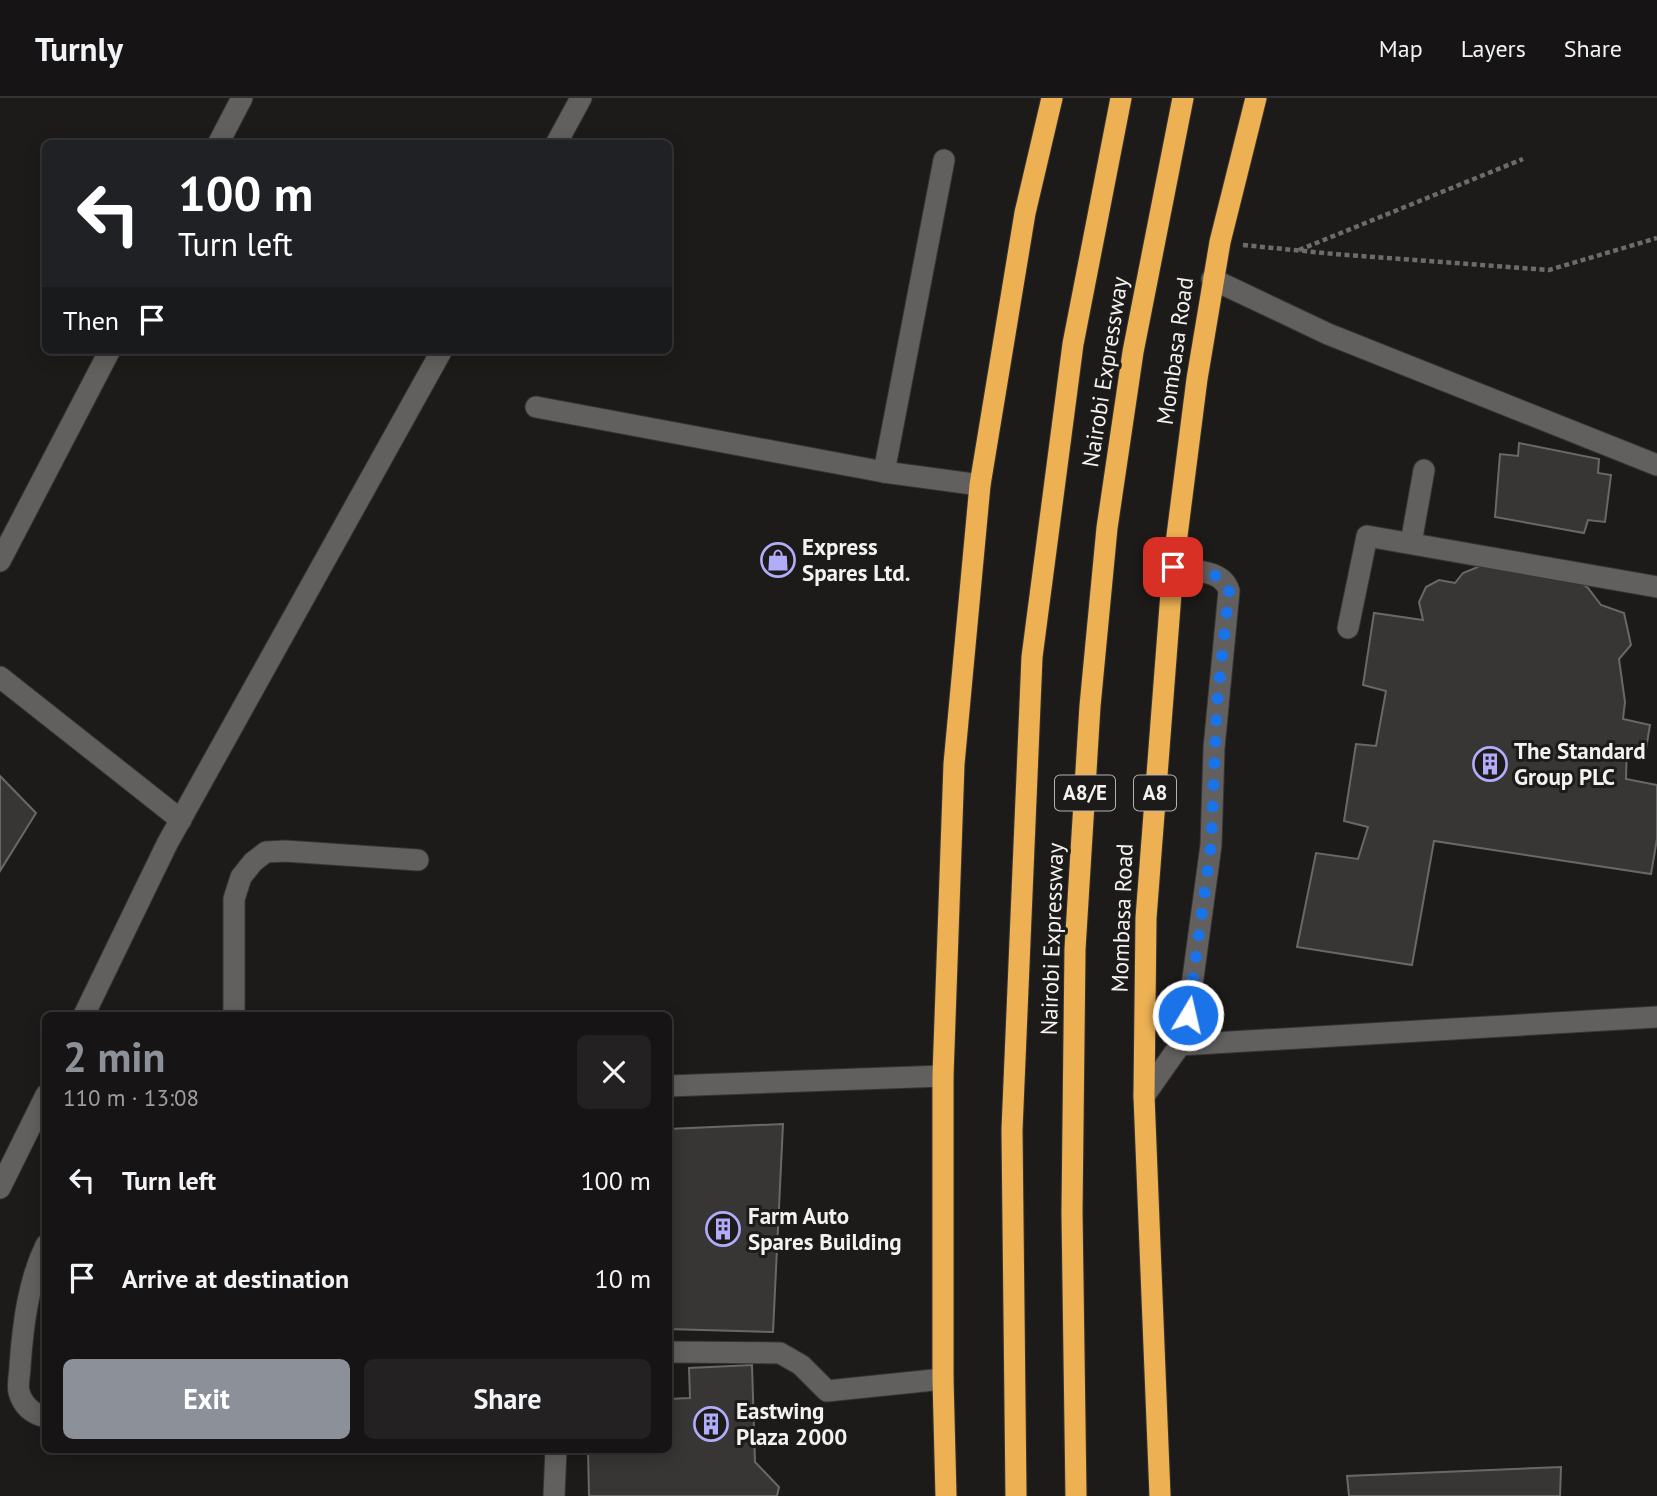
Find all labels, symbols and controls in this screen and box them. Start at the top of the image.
text: Turnly [35,27,123,70]
text: Map [1379,33,1423,64]
text: Layers [1461,33,1526,64]
text: Share [1564,33,1622,64]
text: 100 m [178,161,313,225]
icon: left [63,168,154,259]
text: Turn left [178,223,293,265]
street label: Nairobi Expressway [1075,274,1134,469]
street label: Mombasa Road [1150,275,1199,427]
icon: arrive [133,301,171,339]
text: Then [63,304,119,337]
place label: Express Spares Ltd. [802,532,910,587]
pin [1143,537,1203,597]
shop icon: Express Spares Ltd. [759,541,797,579]
icon: arrive [1154,548,1192,586]
place label: The Standard Group PLC [1514,736,1646,791]
building icon: The Standard Group PLC [1471,745,1509,783]
road number: A8/E [1055,776,1115,810]
road number: A8 [1134,776,1176,810]
street label: Nairobi Expressway [1034,842,1069,1036]
street label: Mombasa Road [1104,843,1139,993]
position arrow [1151,978,1225,1052]
text: 2 min [63,1029,165,1084]
button: close [577,1035,651,1109]
text: 110 m · 13:08 [63,1083,199,1112]
icon: left [63,1161,101,1199]
text: Turn left [122,1164,216,1197]
text: 100 m [580,1164,651,1197]
place label: Farm Auto Spares Building [748,1201,902,1256]
building icon: Farm Auto Spares Building [704,1210,742,1248]
icon: arrive [63,1259,101,1297]
text: Arrive at destination [122,1262,349,1295]
text: 10 m [595,1262,651,1295]
button: Exit [63,1359,350,1439]
button: Share [364,1359,651,1439]
place label: Eastwing Plaza 2000 [736,1396,847,1451]
building icon: Eastwing Plaza 2000 [692,1405,730,1443]

